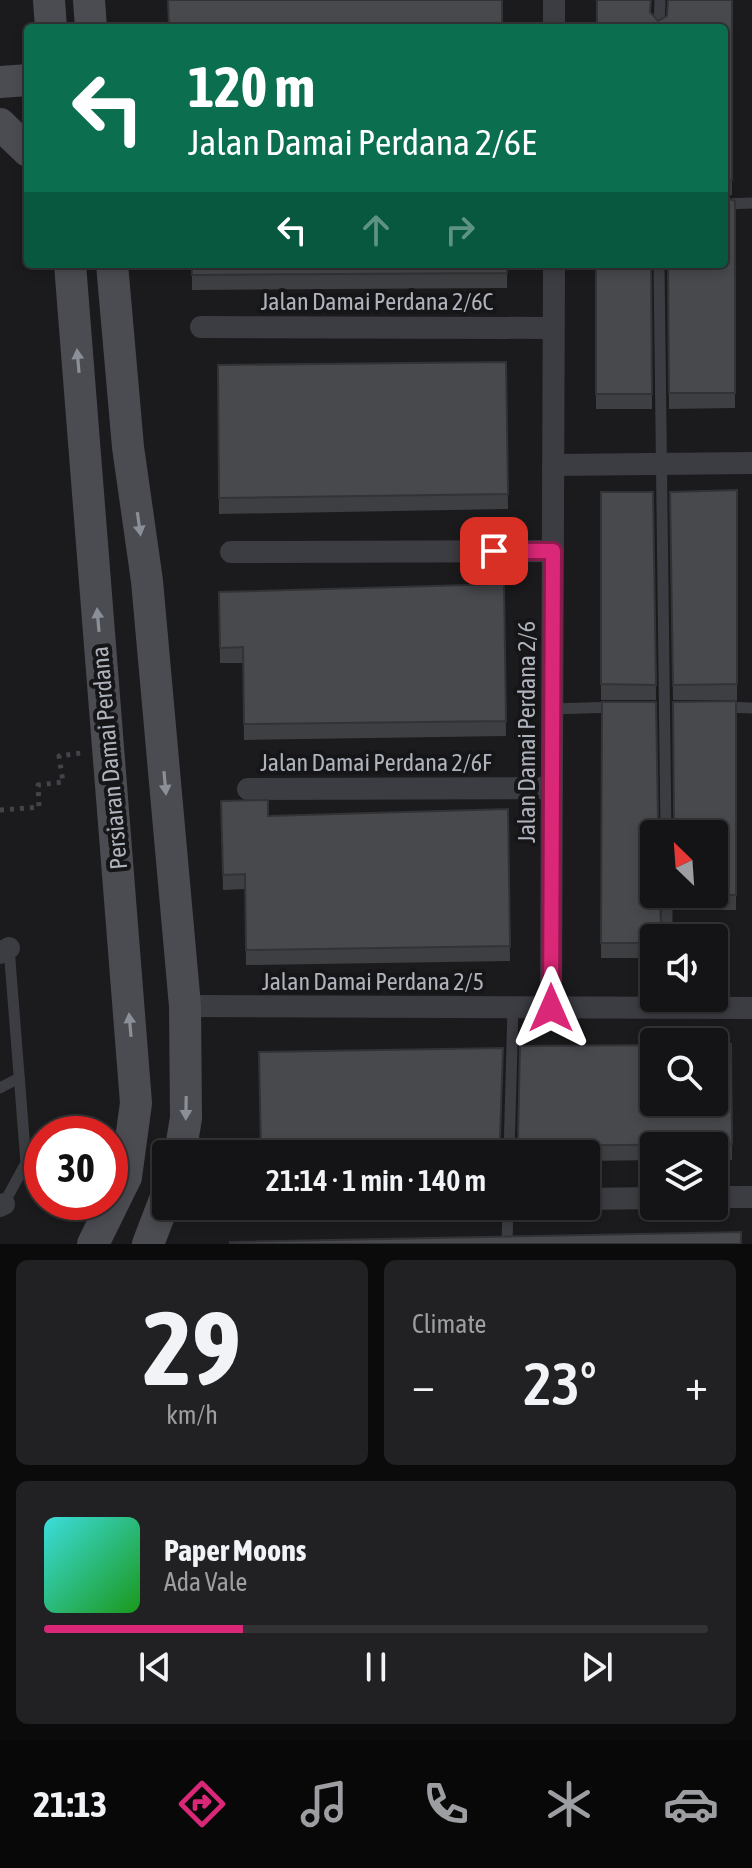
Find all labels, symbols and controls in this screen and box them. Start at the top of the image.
text: 120 m [188,55,315,119]
icon: left [56,56,160,160]
text: Jalan Damai Perdana 2/6E [188,121,536,163]
icon: left [270,208,314,252]
icon: ahead [354,208,398,252]
icon: right [438,208,482,252]
street label: Jalan Damai Perdana 2/6C [261,288,494,315]
one-way arrow [71,348,84,373]
one-way arrow [133,512,146,537]
pin [460,517,528,585]
icon: arrive [472,529,516,573]
one-way arrow [91,607,104,632]
street label: Jalan Damai Perdana 2/6 [513,621,540,843]
street label: Persiaran Damai Perdana [86,645,132,871]
street label: Jalan Damai Perdana 2/6F [260,749,492,776]
one-way arrow [159,771,172,796]
north arrow [640,820,728,908]
map controls [640,820,728,1220]
button: sound [640,924,728,1012]
position arrow [509,966,593,1050]
street label: Jalan Damai Perdana 2/5 [262,968,484,995]
one-way arrow [123,1013,136,1038]
button: search [640,1028,728,1116]
one-way arrow [180,1096,192,1121]
speed limit sign: 30 [24,1116,128,1220]
button: layers [640,1132,728,1220]
text: 21:14 · 1 min · 140 m [266,1163,486,1197]
text: 29 [143,1288,241,1407]
text: Climate [412,1309,486,1339]
text: 23° [524,1349,596,1418]
text: − [412,1359,435,1409]
text: + [685,1359,708,1409]
text: km/h [166,1400,218,1430]
text: Paper Moons [164,1533,306,1567]
text: Ada Vale [164,1567,247,1597]
icon: previous [133,1645,177,1689]
icon: pause [354,1645,398,1689]
icon: next [575,1645,619,1689]
icon: directions [174,1776,230,1832]
icon: music [296,1776,352,1832]
icon: phone [418,1776,474,1832]
icon: climate [541,1776,597,1832]
icon: car [663,1776,719,1832]
text: 21:13 [33,1783,107,1825]

